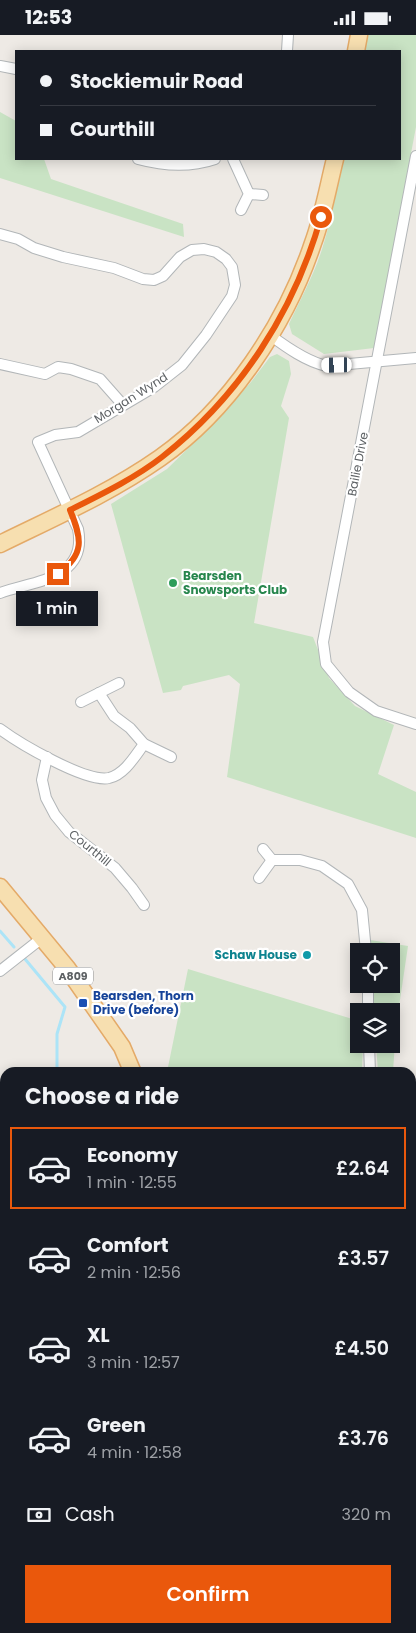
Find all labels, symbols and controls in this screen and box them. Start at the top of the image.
text: 12:53 [25,4,72,31]
text: Stockiemuir Road [70,68,243,95]
text: Courthill [70,116,155,143]
route start [310,206,332,228]
car [321,357,352,373]
street label: Morgan Wynd [91,368,171,427]
street label: Bailie Drive [343,430,372,497]
route end [47,563,69,585]
place label: Bearsden Snowsports Club [183,567,287,598]
marker: Bearsden Snowsports Club [167,577,179,589]
callout: 1 min [17,591,99,627]
text: 1 min [36,597,78,620]
street label: Courthill [66,825,115,870]
map controls [350,943,400,1053]
button: locate [350,943,400,993]
place label: Schaw House [215,946,298,963]
marker: Schaw House [301,949,313,961]
road number: A809 [53,967,93,984]
place label: Bearsden, Thorn Drive (before) [93,987,194,1018]
marker: Bearsden, Thorn Drive (before) [77,997,89,1009]
button: layers [350,1003,400,1053]
text: Choose a ride [25,1081,179,1112]
text: Economy [87,1142,178,1169]
icon: car [27,1146,72,1191]
text: £2.64 [336,1155,389,1182]
text: 1 min · 12:55 [87,1171,177,1194]
text: Comfort [87,1232,169,1259]
icon: car [27,1236,72,1281]
text: £3.57 [338,1245,389,1272]
text: 2 min · 12:56 [87,1261,181,1284]
text: XL [87,1322,110,1349]
icon: car [27,1326,72,1371]
text: £4.50 [335,1335,389,1362]
text: 3 min · 12:57 [87,1351,180,1374]
text: Green [87,1412,146,1439]
icon: car [27,1416,72,1461]
text: £3.76 [338,1425,389,1452]
text: 4 min · 12:58 [87,1441,182,1464]
icon: cash [25,1501,53,1529]
text: Cash [65,1501,115,1528]
text: 320 m [342,1503,391,1526]
button: Confirm [25,1565,391,1623]

